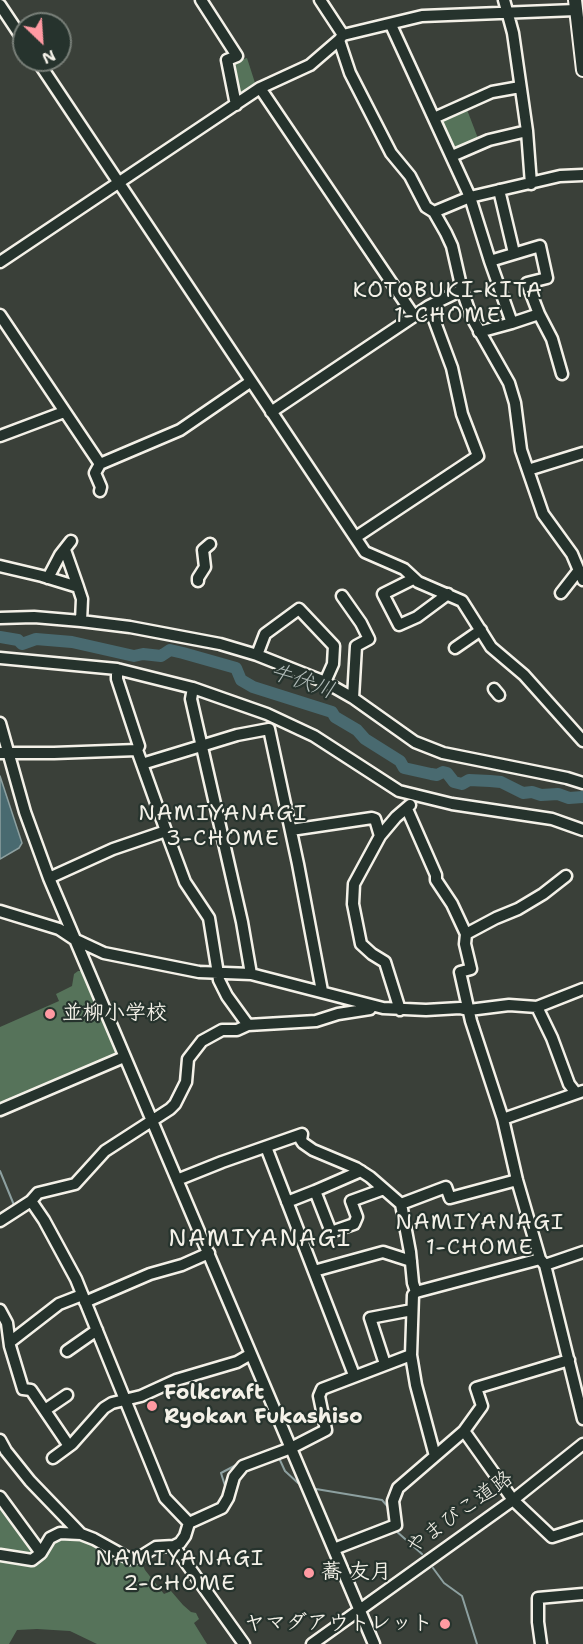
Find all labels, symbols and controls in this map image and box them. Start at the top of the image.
north arrow [12,12,72,72]
text: N [39,45,59,69]
district label: KOTOBUKI-KITA 1-CHOME [353,278,543,330]
water label: 牛伏川 [267,659,337,705]
district label: NAMIYANAGI 3-CHOME [138,801,308,852]
place label: 並柳小学校 [62,1001,167,1027]
marker: 並柳小学校 [43,1007,57,1021]
district label: NAMIYANAGI 1-CHOME [395,1210,565,1262]
district label: NAMIYANAGI [168,1226,352,1254]
place label: Folkcraft Ryokan Fukashiso [164,1381,363,1431]
marker: Folkcraft Ryokan Fukashiso [145,1399,159,1413]
street label: やまびこ道路 [402,1466,518,1560]
district label: NAMIYANAGI 2-CHOME [95,1546,265,1598]
place label: 蕎 友月 [321,1560,391,1586]
marker: 蕎 友月 [302,1566,316,1580]
place label: ヤマダアウトレット [244,1611,433,1637]
marker: ヤマダアウトレット [438,1617,452,1631]

